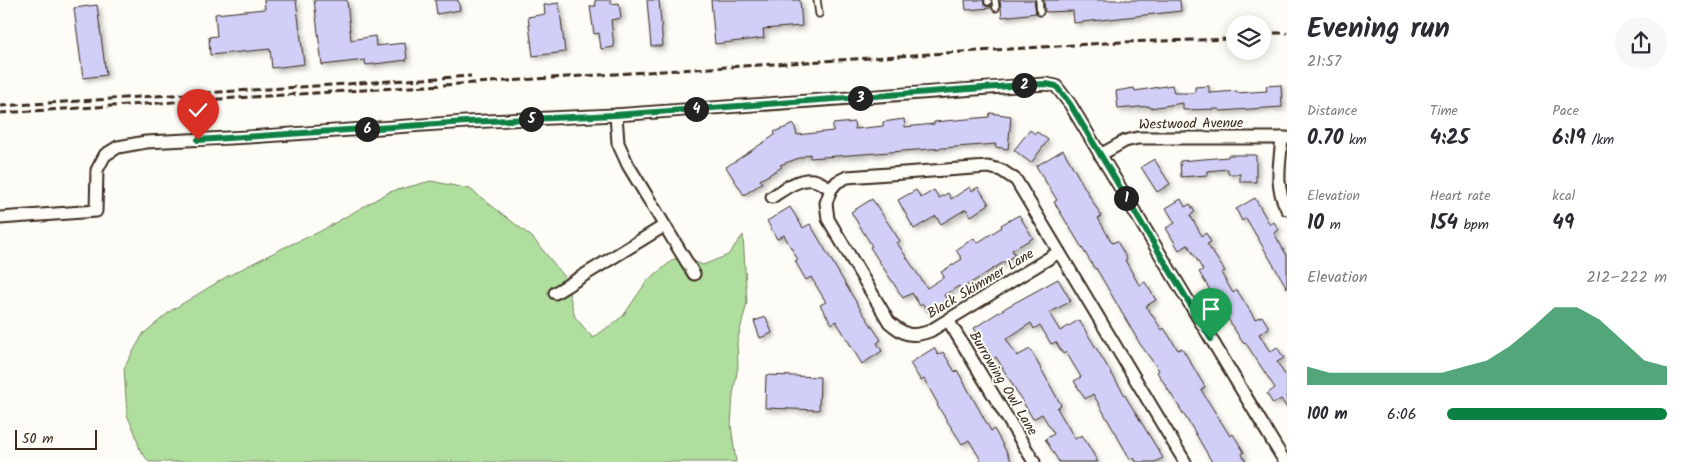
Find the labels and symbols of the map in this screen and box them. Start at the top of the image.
pin: 2 [1012,72,1036,98]
pin: 3 [848,86,872,110]
pin [177,89,219,140]
pin: 4 [684,96,708,122]
pin: 5 [518,106,544,132]
street label: Westwood Avenue [1139,112,1244,136]
pin: 6 [354,116,380,142]
pin: 1 [1114,186,1138,210]
street label: Black Skimmer Lane [923,243,1039,325]
pin [1190,288,1232,339]
street label: Burrowing Owl Lane [963,327,1044,441]
scale bar [15,427,98,450]

